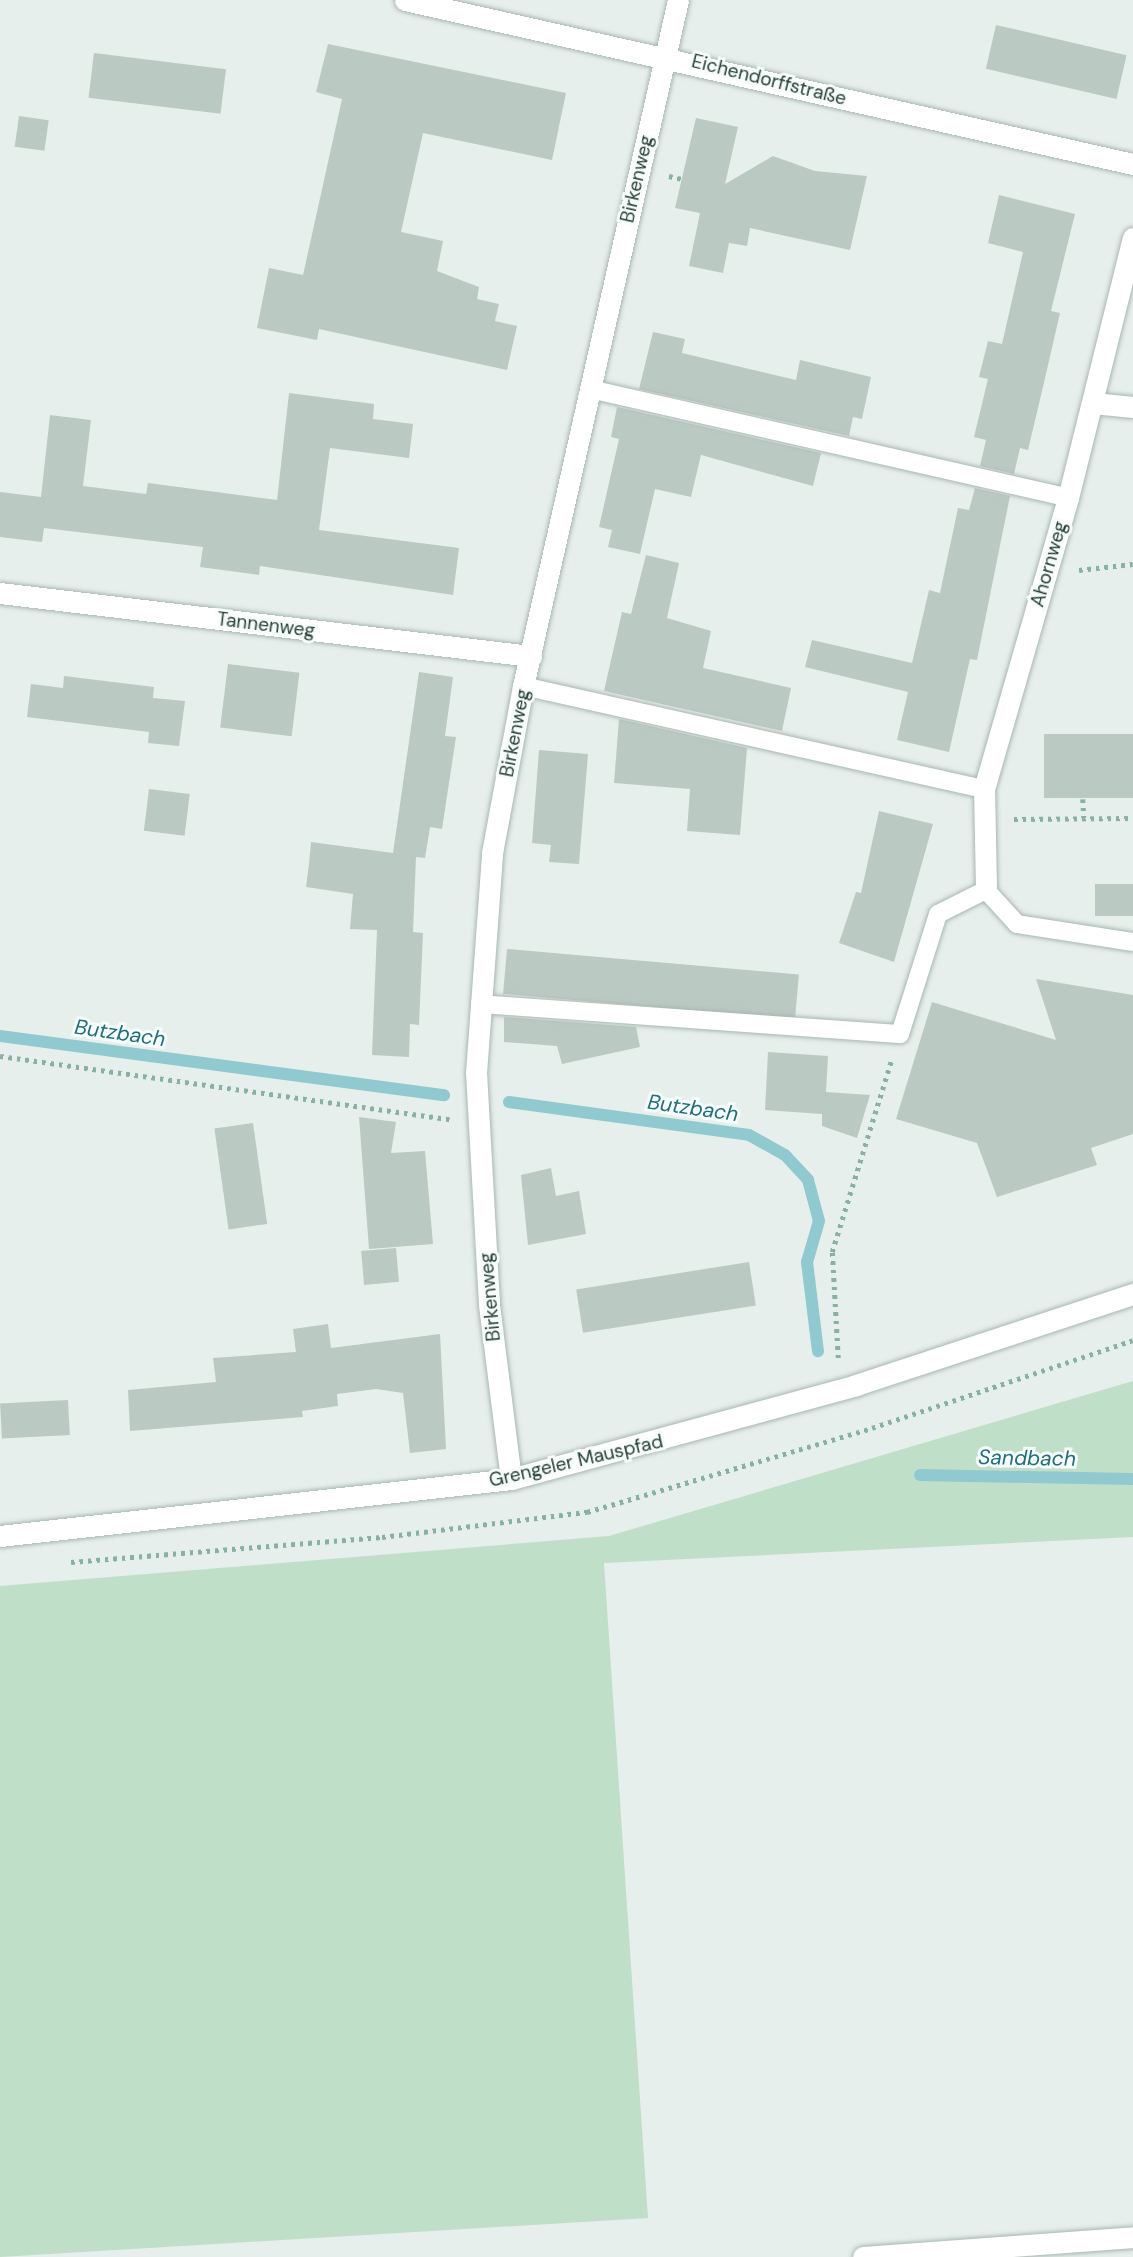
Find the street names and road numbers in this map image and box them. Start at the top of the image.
street label: Eichendorffstraße [689,50,849,110]
street label: Birkenweg [616,133,658,225]
street label: Ahornweg [1026,518,1072,610]
street label: Tannenweg [216,608,316,642]
street label: Birkenweg [495,687,535,779]
street label: Birkenweg [475,1252,505,1342]
street label: Grengeler Mauspfad [487,1430,665,1492]

